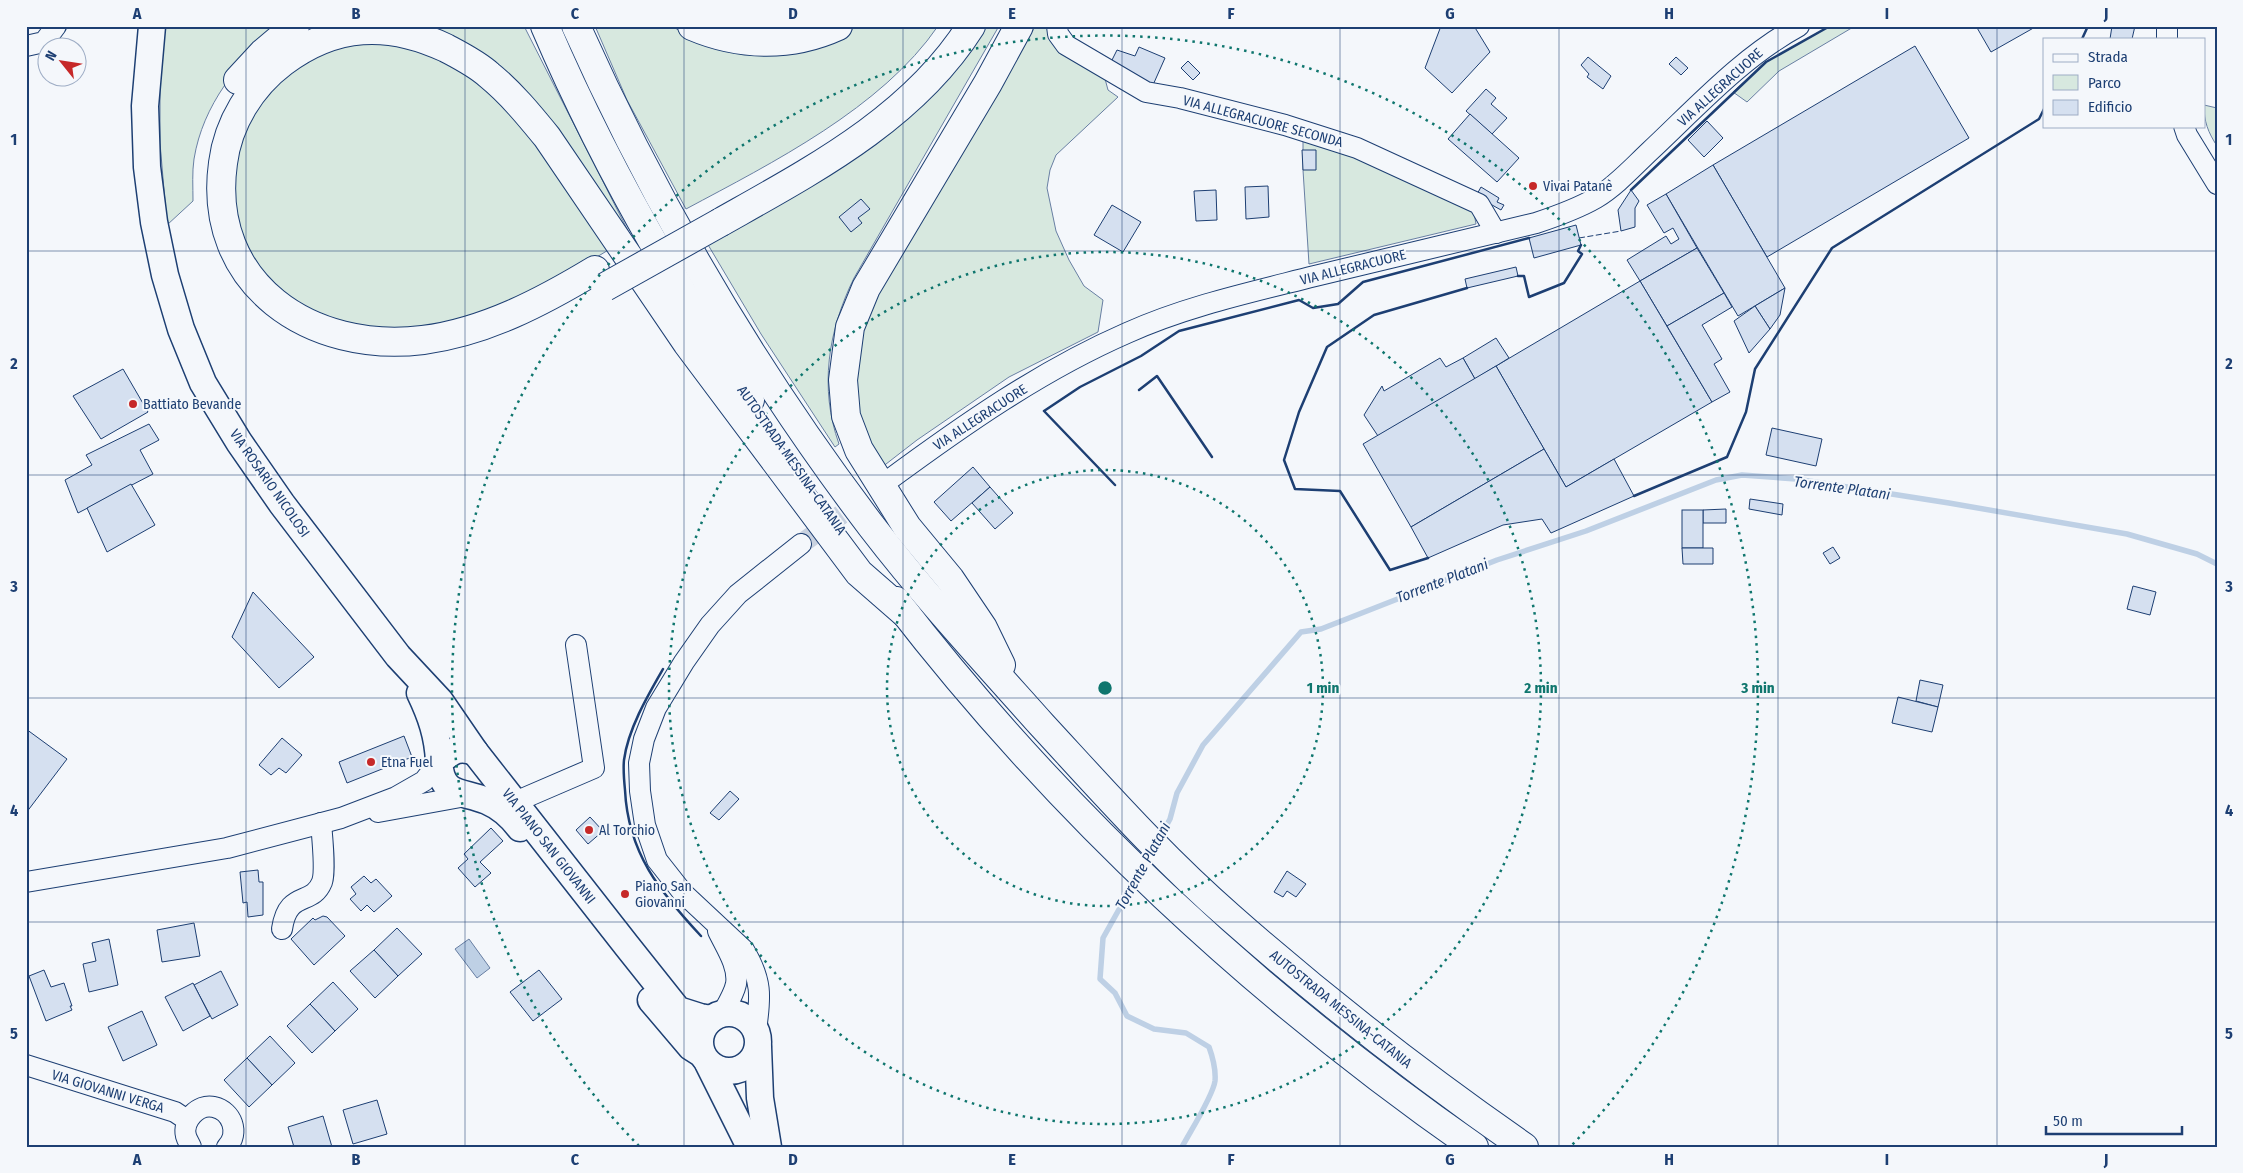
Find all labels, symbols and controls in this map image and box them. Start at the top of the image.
text: A [132,4,142,23]
text: B [352,4,361,23]
text: C [571,4,580,23]
text: D [788,4,798,23]
text: E [1008,4,1016,23]
text: F [1227,4,1235,23]
text: G [1445,4,1455,23]
text: H [1664,4,1674,23]
text: I [1885,4,1889,23]
text: J [2103,4,2108,23]
north arrow [38,38,88,88]
legend [2043,38,2206,128]
street label: VIA ALLEGRACUORE [1674,44,1767,130]
text: N [42,48,61,64]
text: Strada [2088,48,2128,66]
text: Parco [2088,74,2121,92]
street label: VIA ALLEGRACUORE SECONDA [1181,92,1345,151]
text: Edificio [2088,98,2133,116]
text: 1 [11,130,17,149]
text: 1 [2226,130,2232,149]
place label: Vivai Patanè [1543,178,1613,195]
marker: Vivai Patanè [1527,180,1539,192]
street label: VIA ALLEGRACUORE [1298,246,1408,289]
text: 2 [9,354,18,373]
text: 2 [2224,354,2233,373]
street label: VIA ALLEGRACUORE [930,380,1031,454]
street label: AUTOSTRADA MESSINA-CATANIA [734,382,850,539]
place label: Battiato Bevande [143,396,241,413]
marker: Battiato Bevande [127,398,139,410]
street label: VIA ROSARIO NICOLOSI [226,426,313,541]
water label: Torrente Platani [1793,472,1892,504]
water label: Torrente Platani [1393,555,1491,607]
text: 3 [9,577,18,596]
text: 3 [2224,577,2233,596]
centre of rings [1096,679,1114,697]
text: 1 min [1307,679,1339,697]
text: 2 min [1523,679,1558,697]
text: 3 min [1740,679,1775,697]
place label: Etna Fuel [381,754,433,771]
marker: Etna Fuel [365,756,377,768]
street label: VIA PIANO SAN GIOVANNI [498,785,599,907]
text: 4 [10,801,18,820]
text: 4 [2225,801,2233,820]
water label: Torrente Platani [1112,819,1175,913]
place label: Al Torchio [599,822,655,839]
marker: Al Torchio [583,824,595,836]
place label: Piano San Giovanni [635,878,692,911]
marker: Piano San Giovanni [619,888,631,900]
street label: AUTOSTRADA MESSINA-CATANIA [1266,947,1416,1072]
text: 5 [10,1024,18,1043]
text: 5 [2225,1024,2233,1043]
street label: VIA GIOVANNI VERGA [50,1066,167,1117]
scale bar [2046,1103,2182,1135]
text: 50 m [2053,1112,2083,1130]
text: A [132,1150,142,1169]
text: B [352,1150,361,1169]
text: C [571,1150,580,1169]
text: D [788,1150,798,1169]
text: E [1008,1150,1016,1169]
text: F [1227,1150,1235,1169]
text: G [1445,1150,1455,1169]
text: H [1664,1150,1674,1169]
text: I [1885,1150,1889,1169]
text: J [2103,1150,2108,1169]

